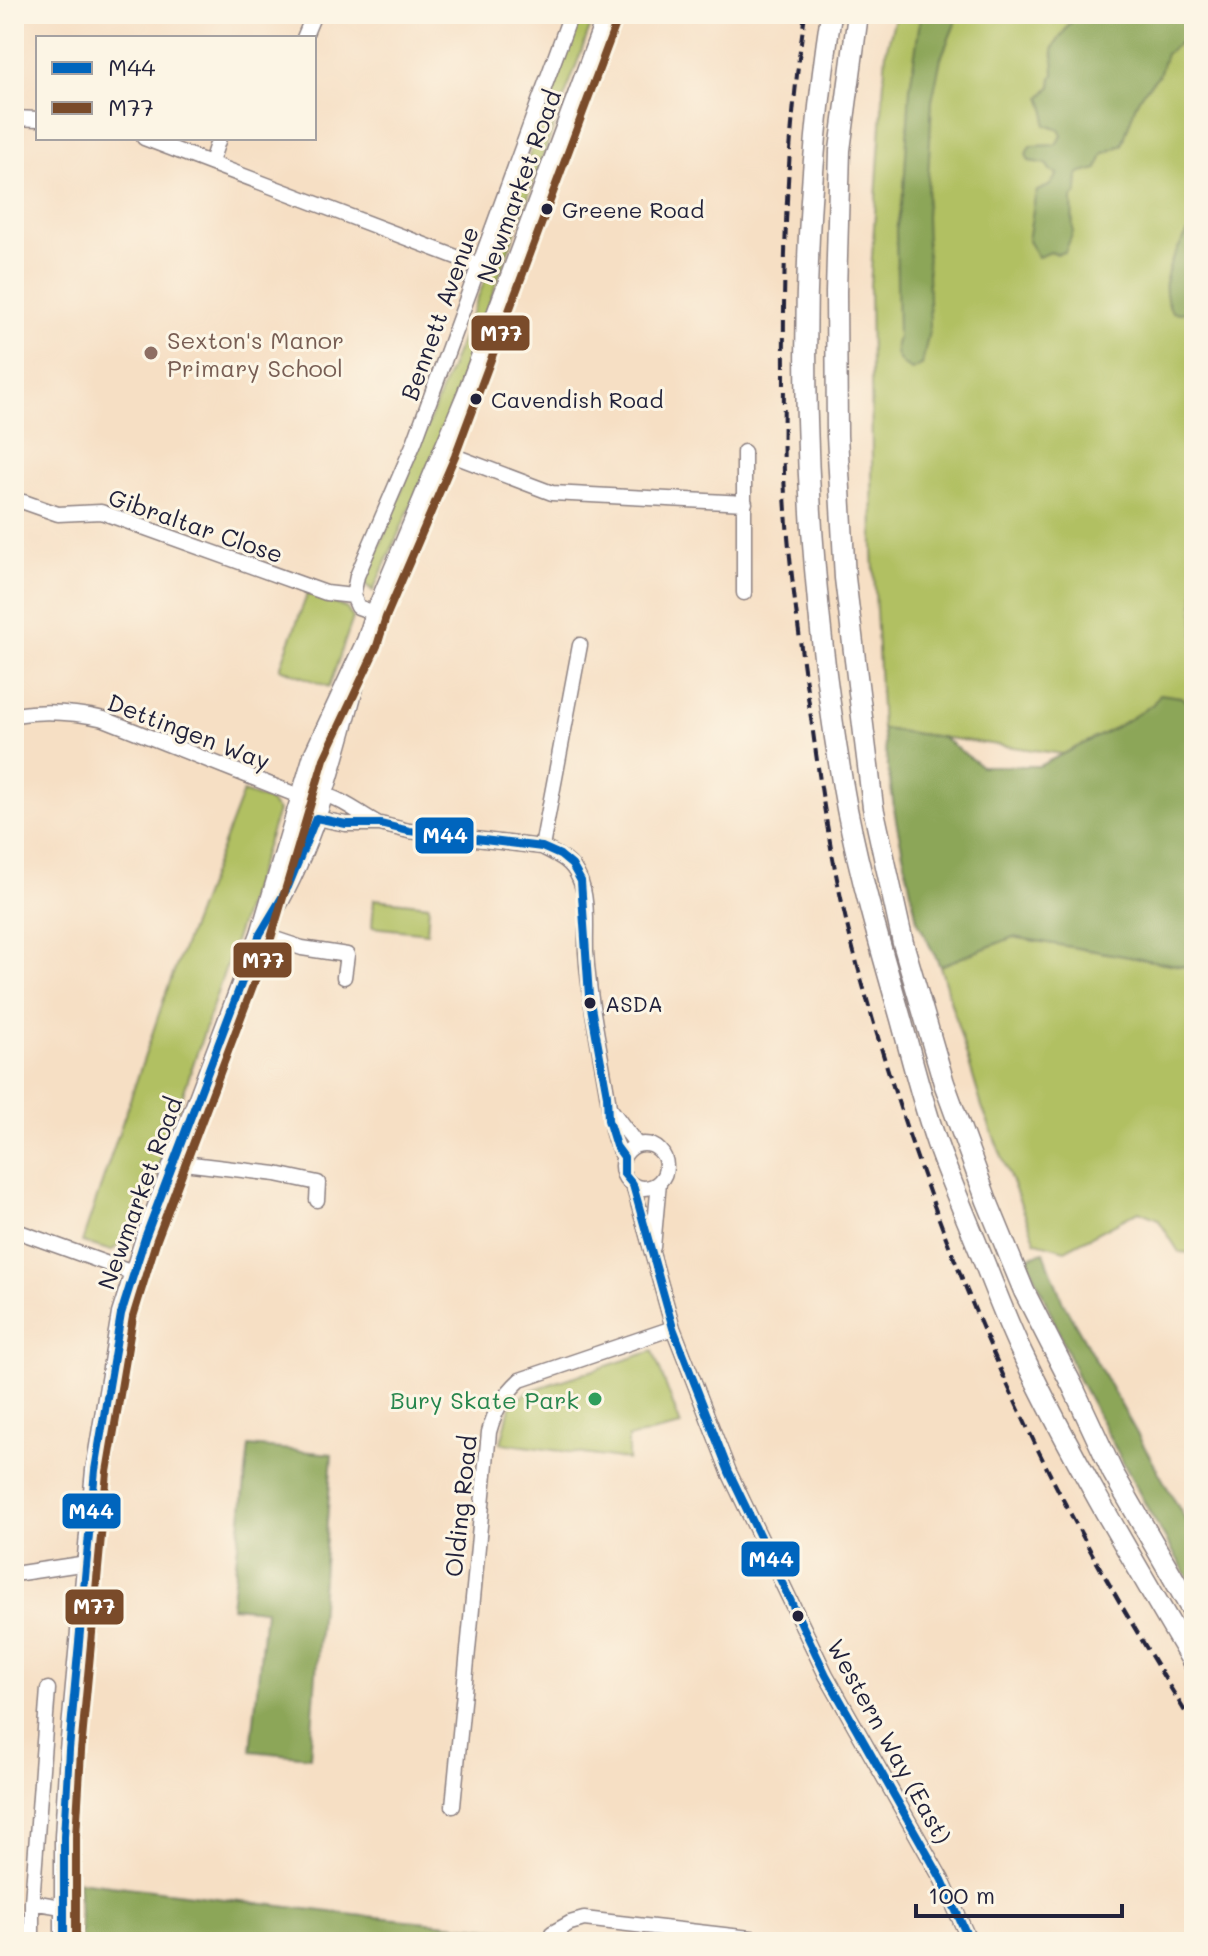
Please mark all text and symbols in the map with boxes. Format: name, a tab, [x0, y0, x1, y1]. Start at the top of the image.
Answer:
legend	[36, 36, 316, 140]
text: M44	[108, 51, 155, 82]
street label: Newmarket Road	[469, 85, 567, 287]
text: M77	[108, 91, 154, 122]
place label: Greene Road	[562, 195, 704, 224]
marker: Greene Road	[539, 201, 555, 217]
street label: Bennett Avenue	[393, 222, 485, 404]
line badge: M77	[470, 314, 531, 352]
text: M77	[480, 318, 522, 347]
place label: Sexton's Manor Primary School	[167, 324, 344, 383]
marker: Sexton's Manor Primary School	[142, 344, 160, 362]
place label: Cavendish Road	[491, 385, 664, 414]
marker: Cavendish Road	[468, 391, 484, 407]
street label: Gibraltar Close	[105, 481, 287, 569]
street label: Dettingen Way	[103, 686, 275, 776]
line badge: M44	[414, 816, 475, 855]
text: M44	[422, 820, 468, 849]
line badge: M77	[232, 941, 293, 979]
text: M77	[242, 945, 284, 974]
place label: ASDA	[605, 989, 663, 1018]
marker: ASDA	[582, 995, 598, 1011]
street label: Newmarket Road	[90, 1092, 188, 1294]
place label: Bury Skate Park	[390, 1384, 579, 1415]
marker: Bury Skate Park	[586, 1390, 604, 1408]
street label: Olding Road	[437, 1434, 483, 1578]
line badge: M44	[61, 1492, 122, 1530]
text: M44	[68, 1496, 114, 1525]
line badge: M44	[740, 1540, 801, 1578]
text: M44	[748, 1544, 794, 1573]
line badge: M77	[64, 1588, 125, 1626]
text: M77	[73, 1591, 115, 1620]
unlabelled marker	[790, 1608, 806, 1624]
street label: Western Way (East)	[821, 1633, 959, 1849]
scale bar	[916, 1868, 1122, 1918]
text: 100 m	[928, 1879, 995, 1910]

